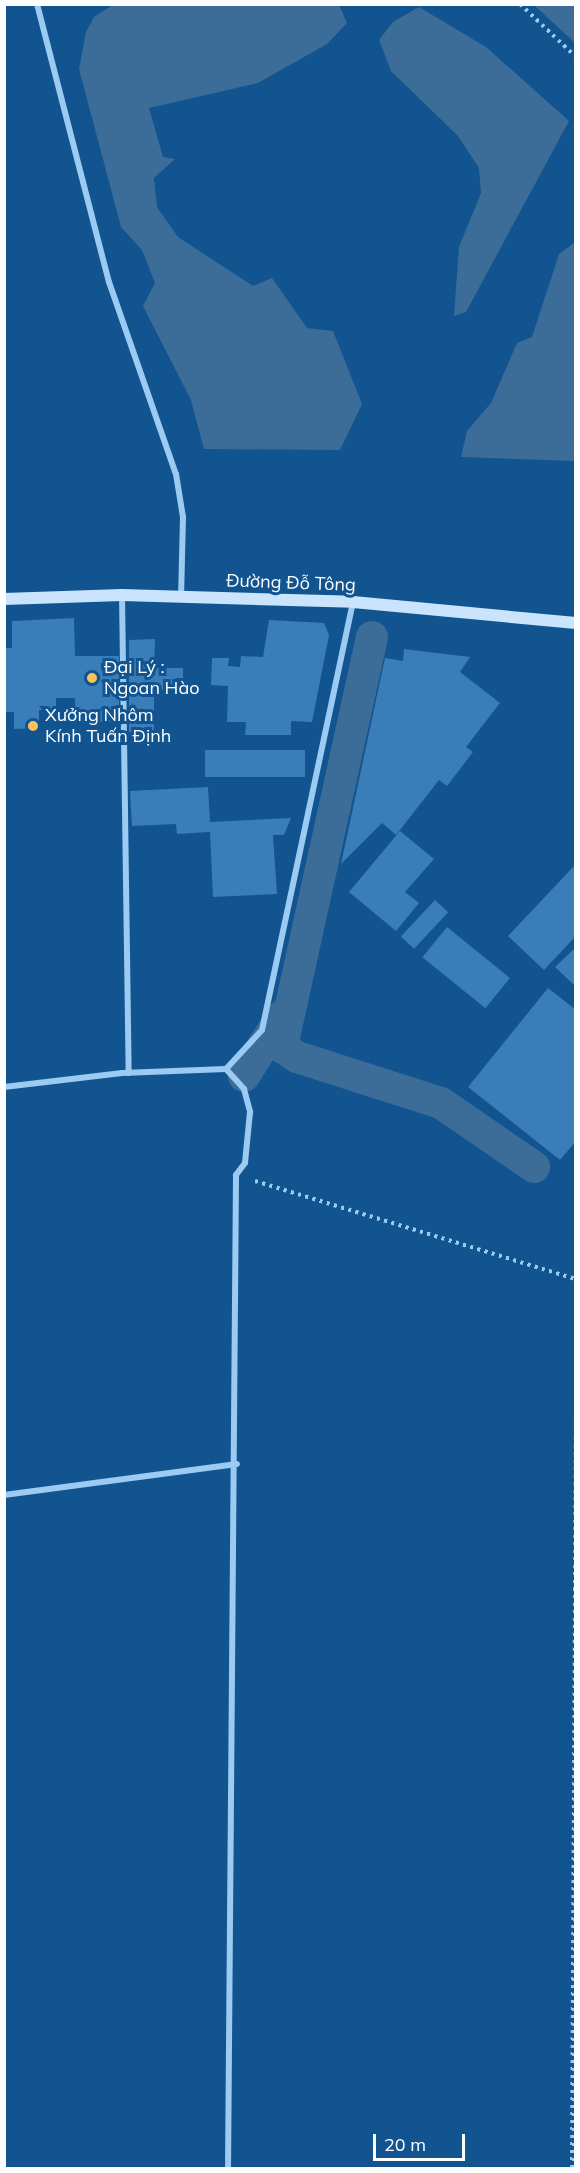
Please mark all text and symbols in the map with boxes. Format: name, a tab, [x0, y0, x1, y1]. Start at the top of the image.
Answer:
street label: Đường Đỗ Tông	[226, 570, 356, 596]
place label: Đại Lý : Ngoan Hào	[104, 657, 199, 700]
marker: Đại Lý : Ngoan Hào	[85, 671, 99, 685]
place label: Xưởng Nhôm Kính Tuấn Định	[45, 705, 171, 748]
marker: Xưởng Nhôm Kính Tuấn Định	[26, 719, 40, 733]
scale bar	[376, 2122, 468, 2160]
text: 20 m	[384, 2133, 426, 2156]

